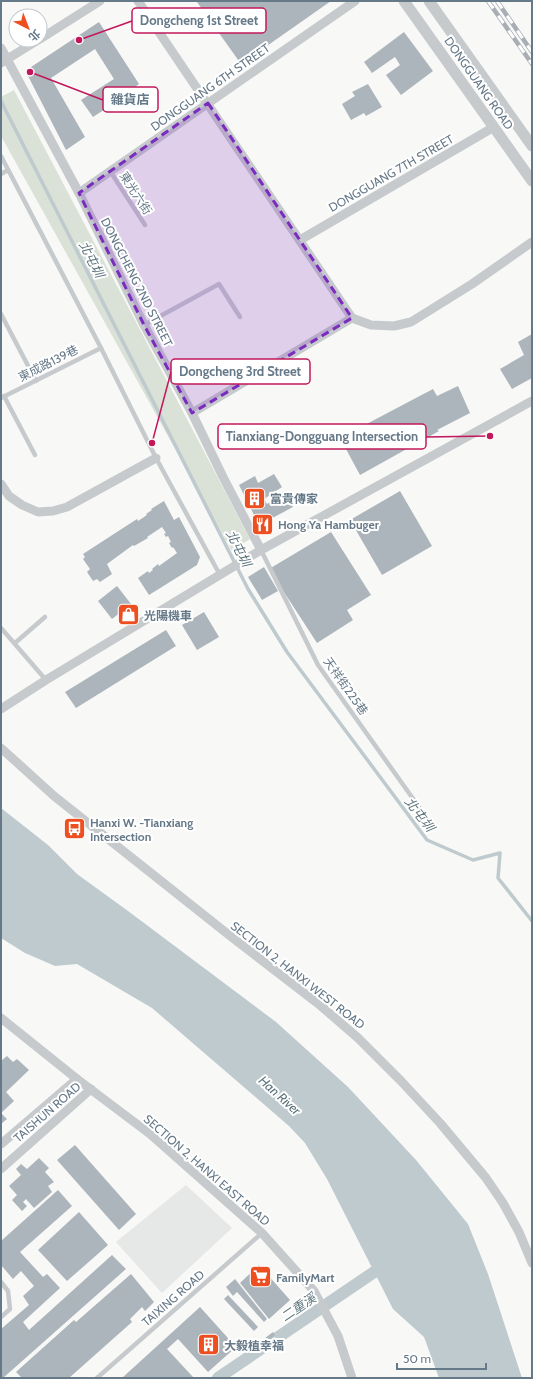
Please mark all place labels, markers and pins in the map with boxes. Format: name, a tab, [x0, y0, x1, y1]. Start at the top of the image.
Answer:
callout: Dongcheng 1st Street	[132, 8, 266, 33]
callout: 雜貨店	[103, 87, 158, 112]
callout: Dongcheng 3rd Street	[171, 359, 310, 384]
callout: Tianxiang-Dongguang Intersection	[218, 424, 426, 449]
building icon: 富貴傳家	[242, 485, 268, 511]
place label: 富貴傳家	[270, 491, 318, 506]
restaurant icon: Hong Ya Hambuger	[250, 511, 276, 537]
place label: Hong Ya Hambuger	[278, 517, 379, 532]
shop icon: 光陽機車	[116, 602, 142, 628]
place label: 光陽機車	[144, 608, 192, 623]
place label: Hanxi W. -Tianxiang Intersection	[90, 815, 193, 844]
bus stop icon: Hanxi W. -Tianxiang Intersection	[61, 816, 87, 842]
supermarket icon: FamilyMart	[248, 1264, 274, 1290]
place label: FamilyMart	[276, 1270, 334, 1285]
building icon: 大毅植幸福	[196, 1332, 222, 1358]
place label: 大毅植幸福	[224, 1338, 284, 1353]

